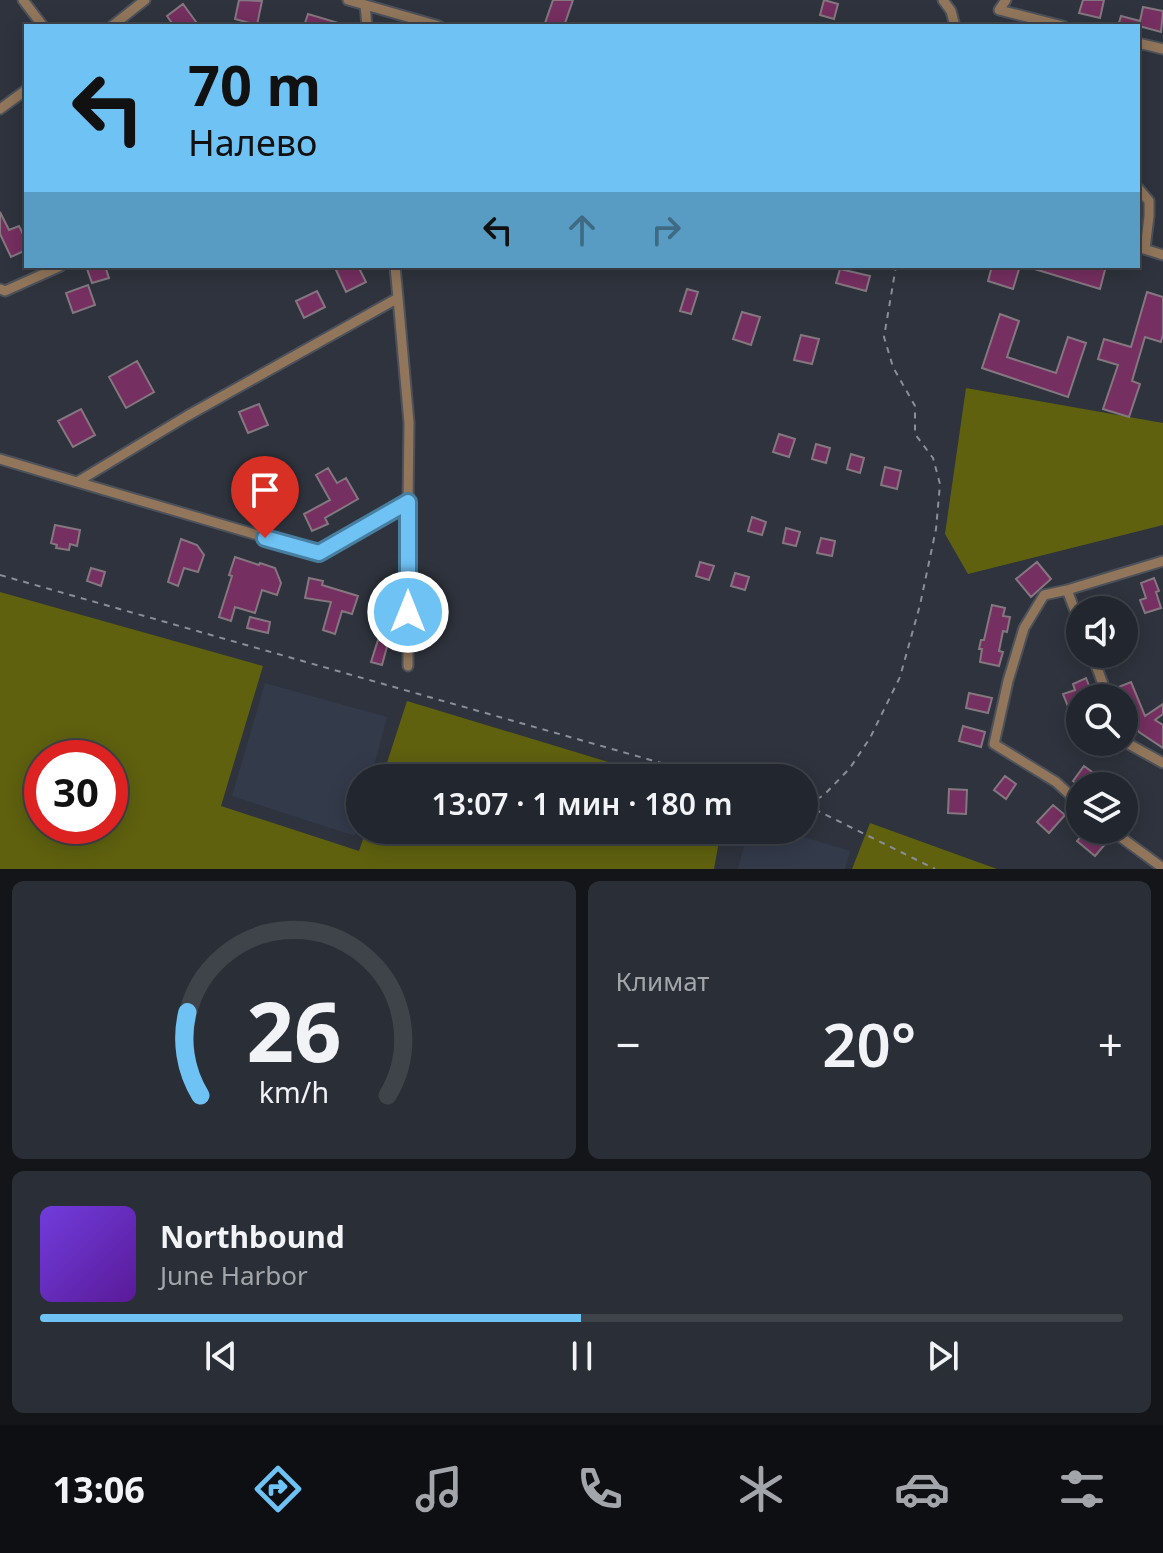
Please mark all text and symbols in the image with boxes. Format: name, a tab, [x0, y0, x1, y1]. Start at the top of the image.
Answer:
text: 70 m	[188, 46, 321, 122]
icon: left	[56, 56, 160, 160]
text: Налево	[188, 118, 317, 167]
icon: left	[476, 208, 520, 252]
icon: ahead	[560, 208, 604, 252]
icon: right	[644, 208, 688, 252]
pin	[231, 456, 299, 538]
icon: arrive	[243, 468, 287, 512]
position arrow	[366, 570, 450, 654]
map controls	[1066, 596, 1138, 844]
button: sound	[1066, 596, 1138, 668]
button: search	[1066, 684, 1138, 756]
speed limit sign: 30	[24, 740, 128, 844]
button: layers	[1066, 772, 1138, 844]
text: 13:07 · 1 мин · 180 m	[432, 783, 732, 824]
text: Климат	[616, 963, 709, 999]
text: 26	[246, 973, 341, 1086]
text: 20°	[822, 1003, 916, 1085]
text: −	[616, 1014, 641, 1074]
text: +	[1098, 1014, 1123, 1074]
text: km/h	[259, 1072, 329, 1111]
text: Northbound	[160, 1216, 345, 1257]
text: June Harbor	[160, 1257, 308, 1293]
icon: previous	[199, 1334, 243, 1378]
icon: pause	[560, 1334, 604, 1378]
icon: next	[921, 1334, 965, 1378]
icon: directions	[250, 1461, 306, 1517]
icon: music	[411, 1461, 467, 1517]
icon: phone	[572, 1461, 628, 1517]
icon: climate	[733, 1461, 789, 1517]
icon: car	[894, 1461, 950, 1517]
icon: filters	[1054, 1461, 1110, 1517]
text: 13:06	[52, 1465, 145, 1514]

